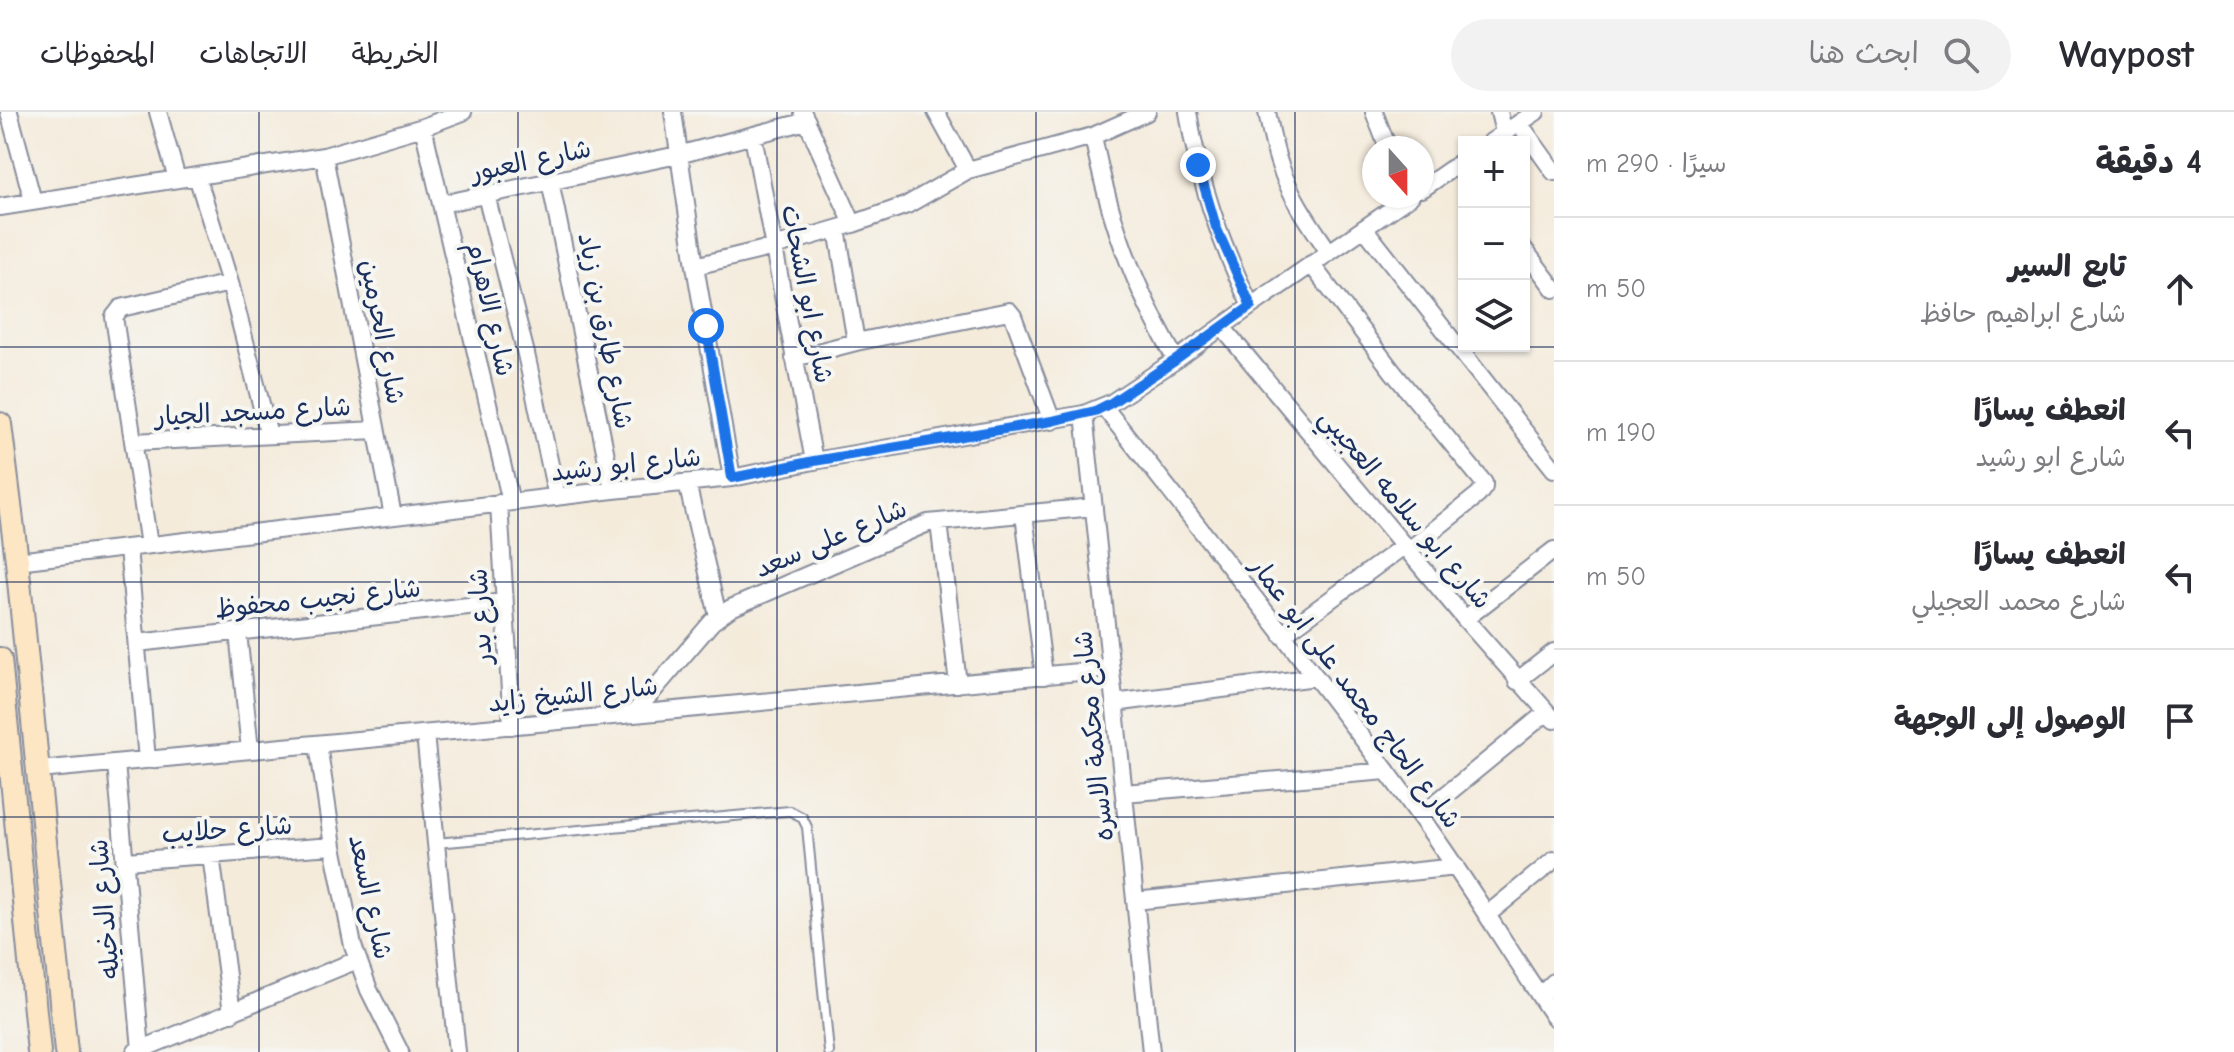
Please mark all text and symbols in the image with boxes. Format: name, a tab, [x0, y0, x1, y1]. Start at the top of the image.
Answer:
search box	[1451, 19, 2011, 91]
icon: search	[1939, 33, 1983, 77]
text: Waypost	[2059, 33, 2194, 77]
text: ابحث هنا	[1809, 36, 1919, 71]
text: المحفوظات	[40, 38, 155, 70]
text: الاتجاهات	[199, 38, 307, 70]
text: الخريطة	[351, 38, 439, 70]
street label: شارع العبور	[466, 134, 594, 191]
north arrow	[1362, 136, 1434, 208]
map controls	[1458, 136, 1530, 352]
button: +	[1458, 136, 1530, 208]
text: 4 دقيقة	[2096, 142, 2202, 182]
route end	[1180, 147, 1216, 183]
text: سيرًا · 290 m	[1586, 149, 1727, 179]
street label: شارع ابو الشحات	[773, 202, 839, 386]
button: −	[1458, 208, 1530, 280]
street label: شارع طارق بن زياد	[569, 230, 639, 432]
street label: شارع الاهرام	[456, 239, 520, 380]
text: تابع السير	[2008, 249, 2126, 284]
street label: شارع الحرمين	[351, 257, 411, 407]
icon: ahead	[2158, 267, 2202, 311]
text: 50 m	[1586, 274, 1646, 304]
button: layers	[1458, 280, 1530, 352]
text: شارع ابراهيم حافظ	[1920, 299, 2126, 329]
route start	[688, 308, 724, 344]
street label: شارع مسجد الجيار	[152, 392, 352, 434]
text: انعطف يسارًا	[1974, 393, 2126, 428]
street label: شارع ابو سلامه العجيبي	[1307, 403, 1497, 620]
icon: left	[2158, 411, 2202, 455]
text: 190 m	[1586, 418, 1656, 448]
street label: شارع ابو رشيد	[550, 442, 703, 490]
text: شارع ابو رشيد	[1976, 443, 2126, 473]
street label: شارع على سعد	[751, 494, 912, 586]
text: انعطف يسارًا	[1974, 537, 2126, 572]
street label: شارع الحاج محمد على ابو عمار	[1241, 551, 1467, 836]
icon: left	[2158, 555, 2202, 599]
text: 50 m	[1586, 562, 1646, 592]
street label: شارع بدر	[464, 567, 501, 667]
street label: شارع نجيب محفوظ	[214, 573, 423, 627]
text: شارع محمد العجيلي	[1911, 587, 2126, 617]
street label: شارع محكمة الاسره	[1068, 629, 1122, 843]
street label: شارع الشيخ زايد	[487, 671, 660, 721]
icon: arrive	[2158, 699, 2202, 743]
text: الوصول إلى الوجهة	[1894, 702, 2126, 737]
street label: شارع حلايب	[161, 810, 294, 852]
street label: شارع السعد	[340, 832, 398, 963]
street label: شارع الدخيله	[84, 838, 128, 980]

